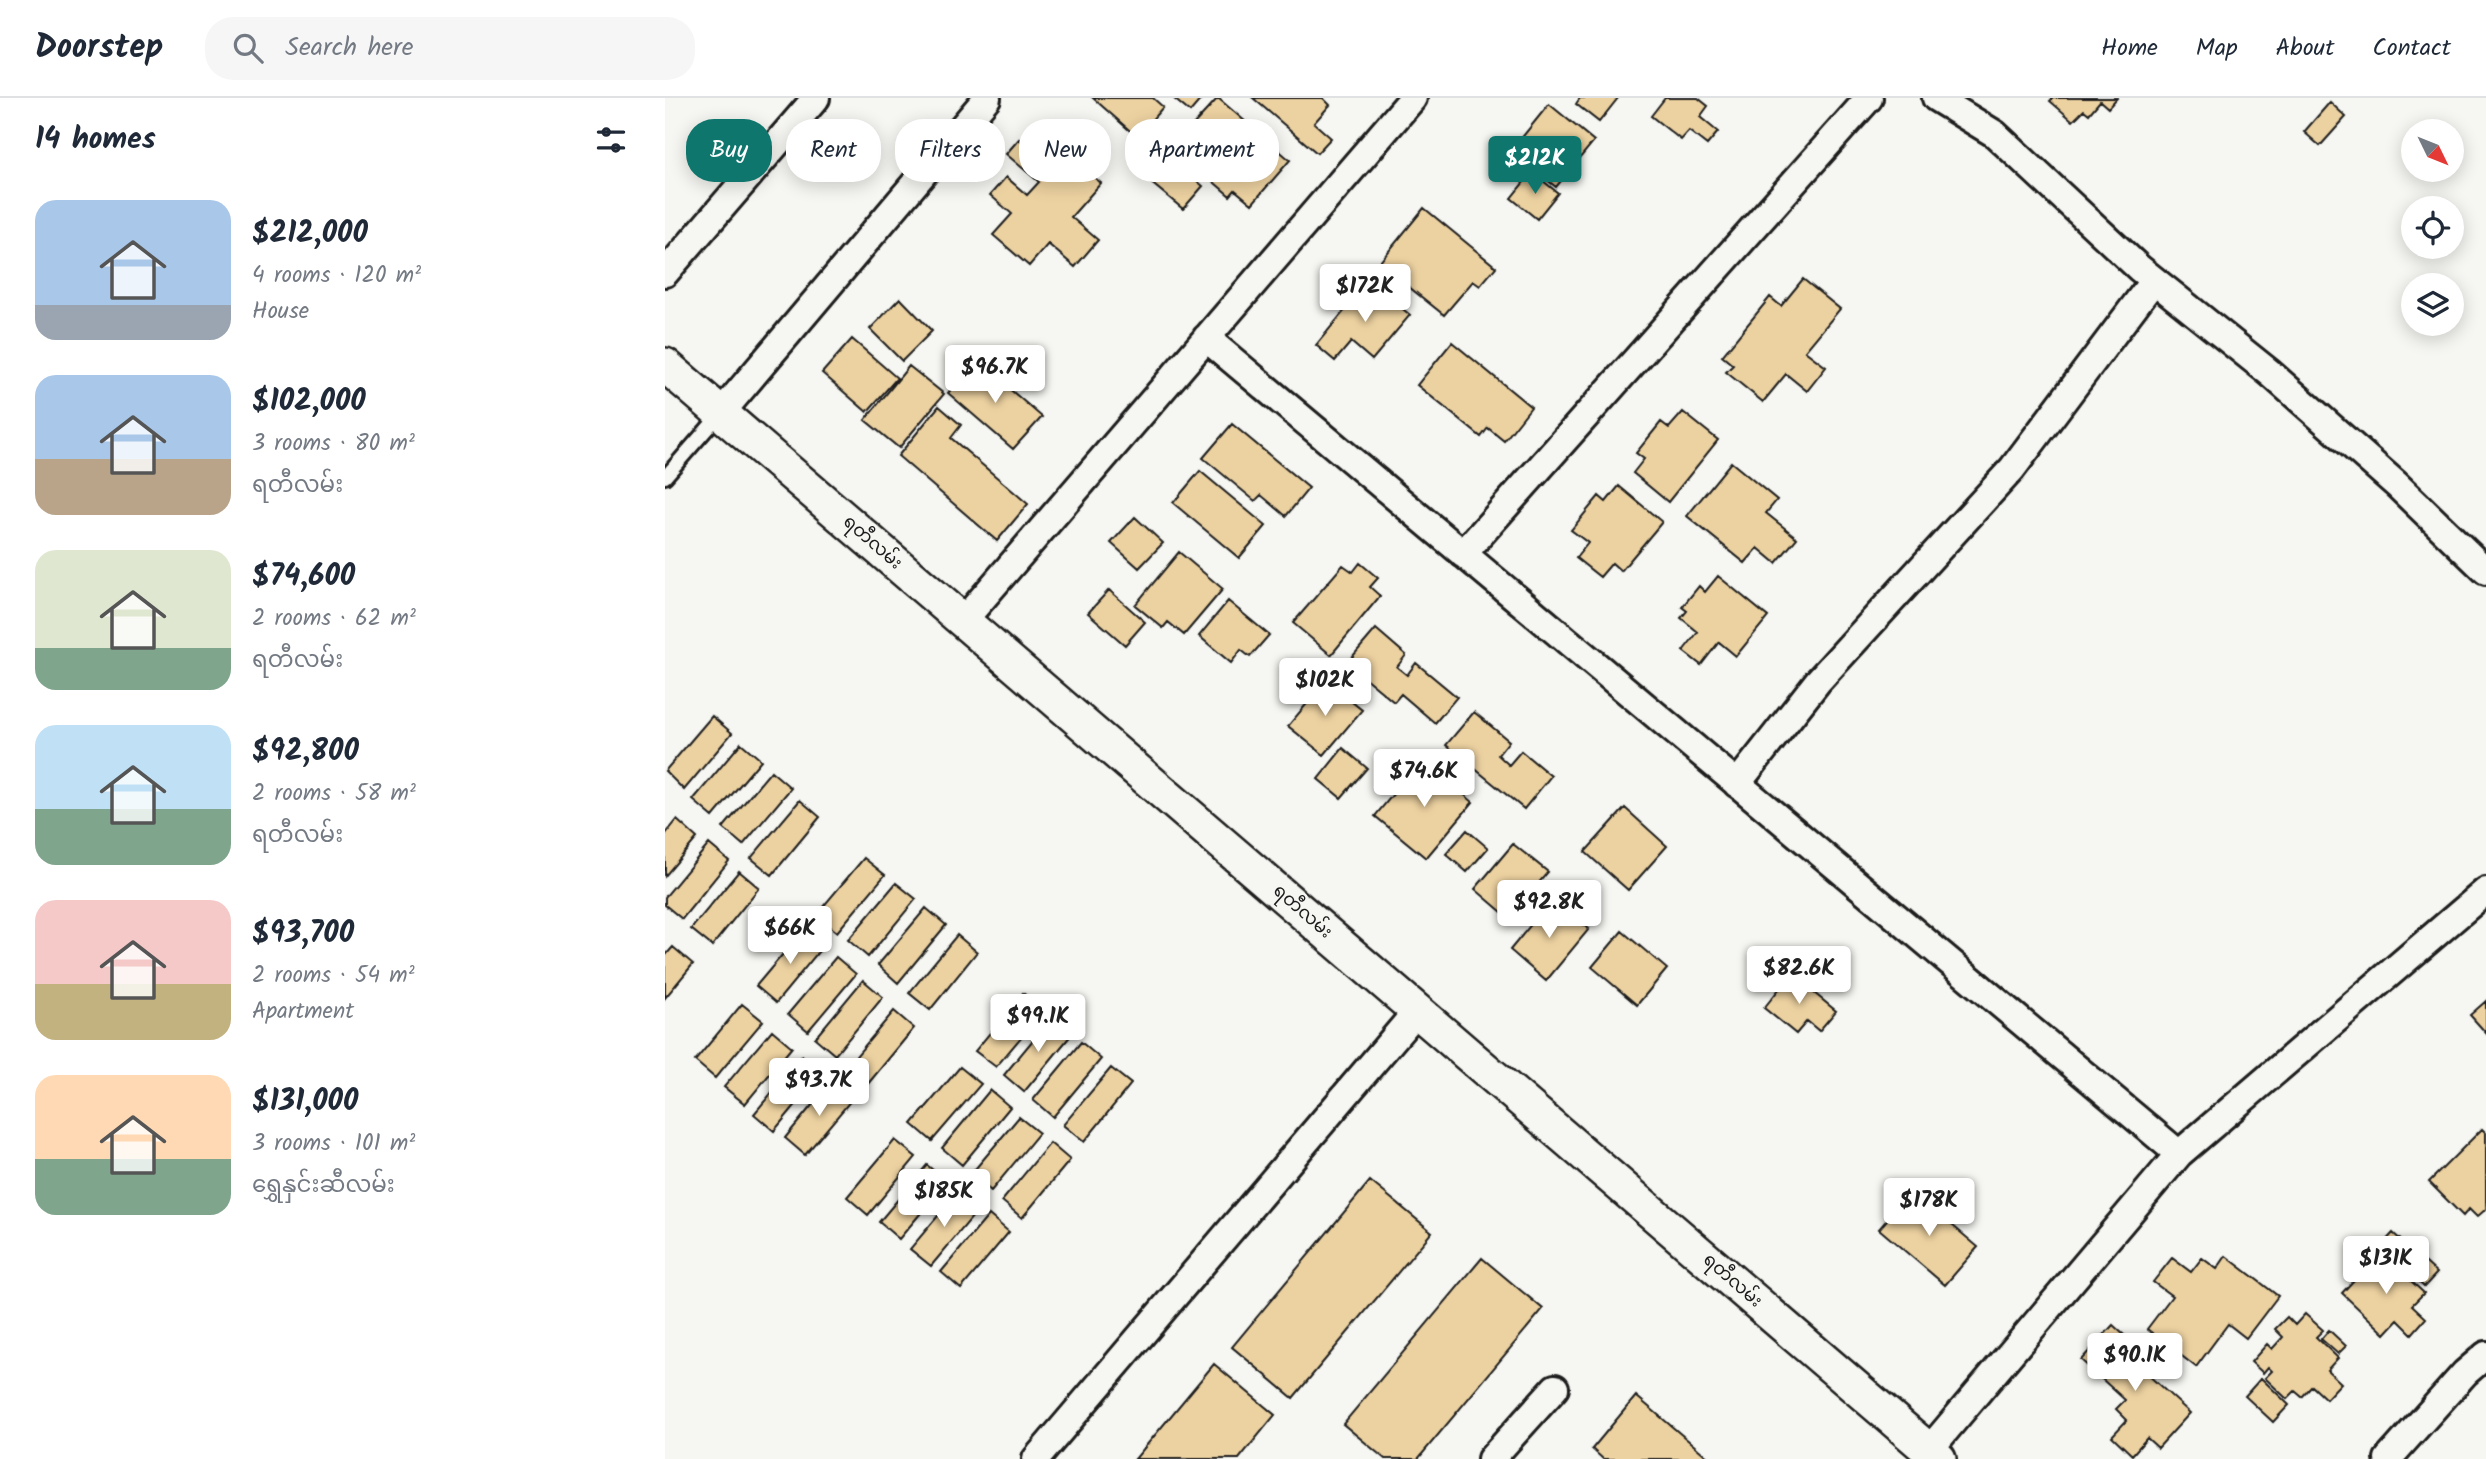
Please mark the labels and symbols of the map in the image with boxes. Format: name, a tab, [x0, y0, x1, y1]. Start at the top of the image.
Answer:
north arrow	[2401, 119, 2464, 182]
pin: $212K	[1486, 136, 1584, 196]
pin: $172K	[1316, 264, 1414, 324]
pin: $96.7K	[938, 345, 1052, 405]
street label: ရတီလမ်း	[836, 508, 909, 577]
pin: $102K	[1276, 658, 1374, 718]
pin: $74.6K	[1367, 750, 1481, 809]
street label: ရတီလမ်း	[1266, 877, 1339, 946]
pin: $92.8K	[1492, 880, 1606, 940]
pin: $66K	[749, 906, 831, 966]
pin: $82.6K	[1742, 946, 1856, 1006]
pin: $99.1K	[981, 995, 1095, 1054]
pin: $93.7K	[762, 1058, 876, 1118]
pin: $185K	[895, 1170, 993, 1229]
pin: $178K	[1880, 1178, 1978, 1238]
pin: $131K	[2337, 1236, 2435, 1296]
street label: ရတီလမ်း	[1696, 1246, 1769, 1315]
pin: $90.1K	[2078, 1334, 2192, 1393]

